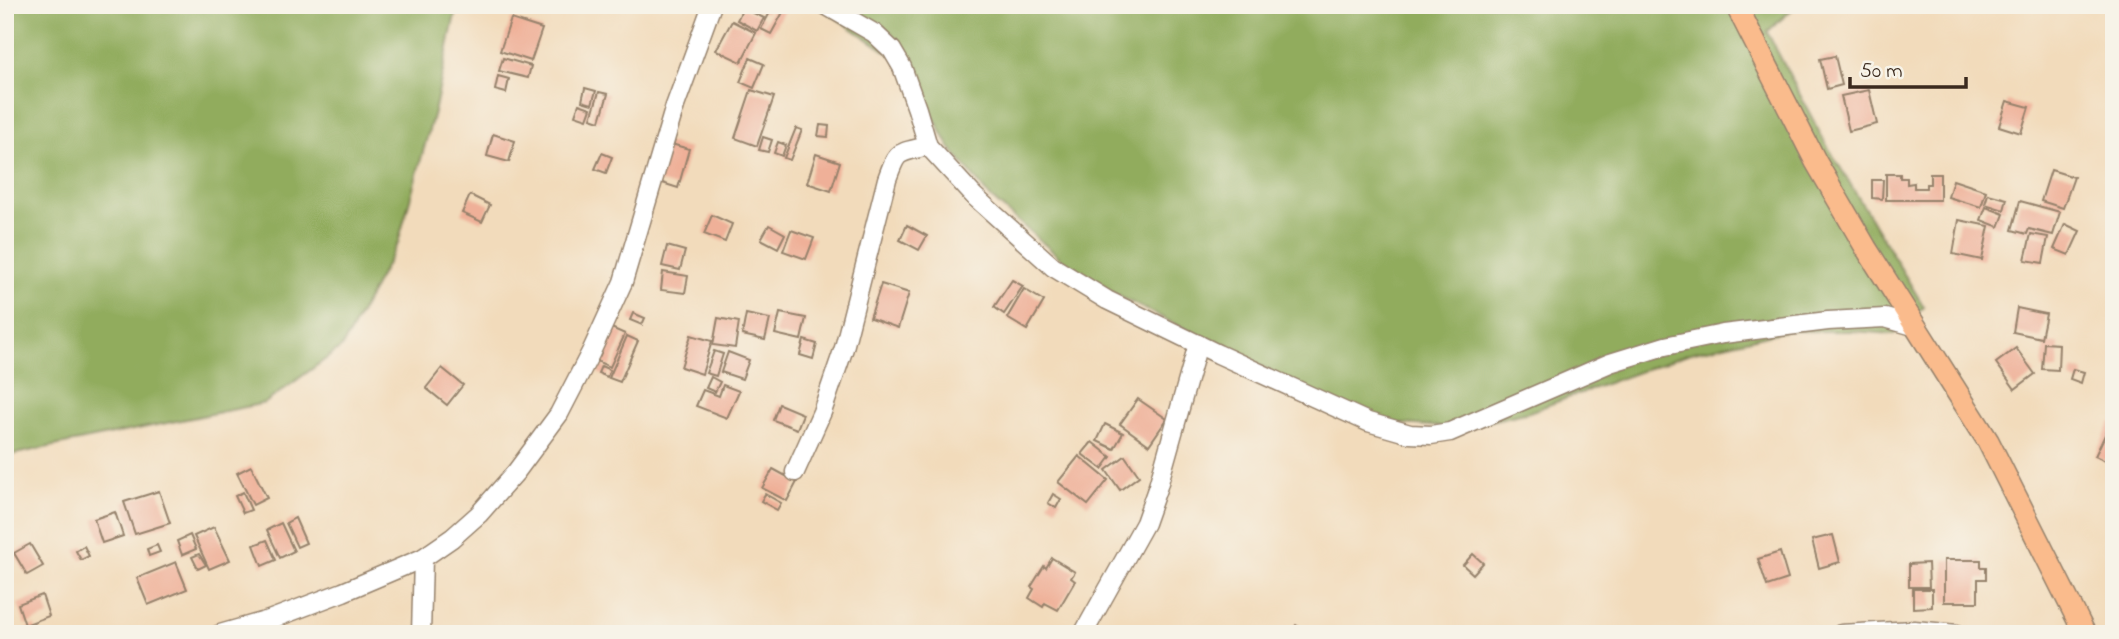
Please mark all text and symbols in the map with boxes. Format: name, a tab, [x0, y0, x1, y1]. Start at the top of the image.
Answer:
scale bar	[1850, 46, 1965, 90]
text: 50 m	[1860, 57, 1903, 87]

